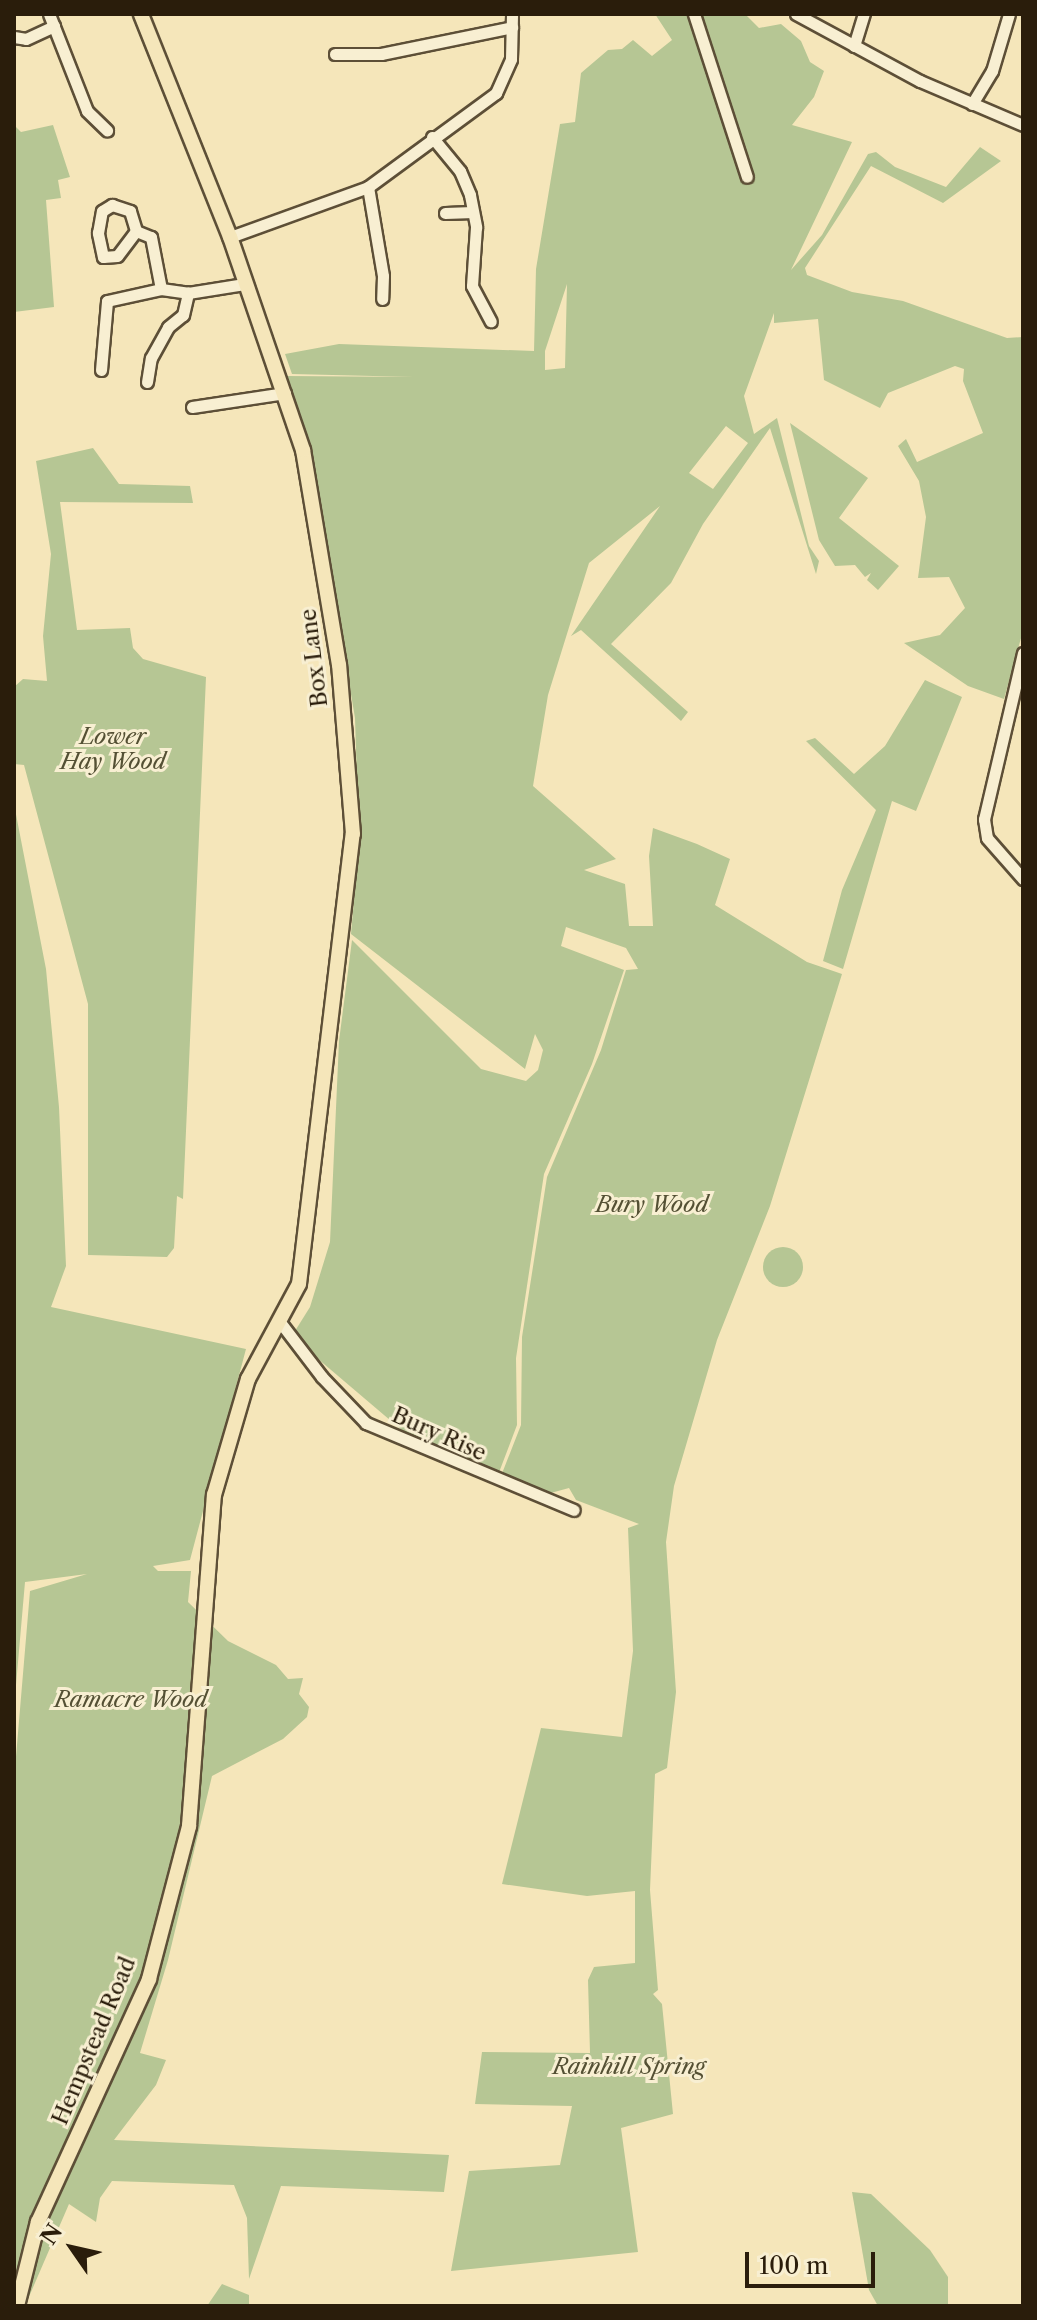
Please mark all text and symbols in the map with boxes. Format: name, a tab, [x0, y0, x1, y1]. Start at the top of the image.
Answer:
street label: Box Lane	[295, 607, 333, 709]
park label: Lower Hay Wood	[60, 723, 166, 774]
park label: Bury Wood	[596, 1192, 708, 1218]
street label: Bury Rise	[388, 1401, 490, 1467]
park label: Ramacre Wood	[55, 1687, 207, 1713]
street label: Hempstead Road	[47, 1953, 141, 2129]
park label: Rainhill Spring	[553, 2054, 705, 2080]
north arrow	[32, 2208, 112, 2288]
text: N	[35, 2219, 68, 2250]
scale bar	[749, 2236, 879, 2286]
text: 100 m	[759, 2251, 828, 2280]

